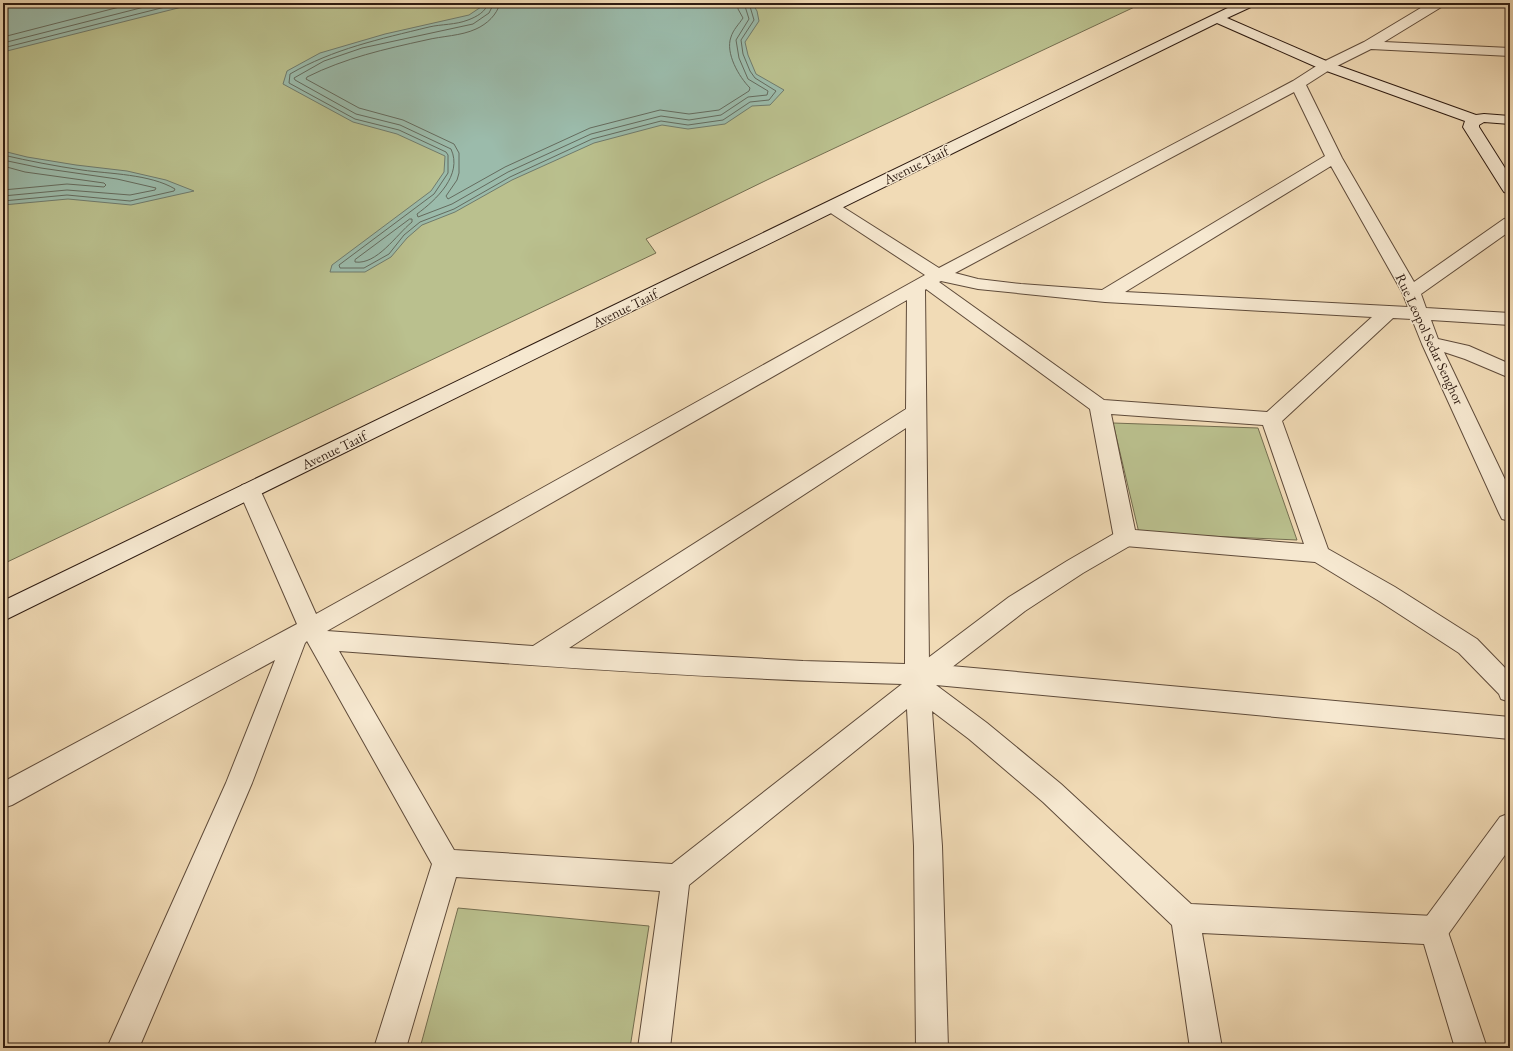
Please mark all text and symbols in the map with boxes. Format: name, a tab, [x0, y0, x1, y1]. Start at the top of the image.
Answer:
street label: Avenue Taaif	[880, 141, 953, 189]
street label: Rue Leopol Sedar Senghor	[1392, 271, 1468, 408]
street label: Avenue Taaif	[589, 284, 662, 332]
street label: Avenue Taaif	[298, 426, 371, 474]

